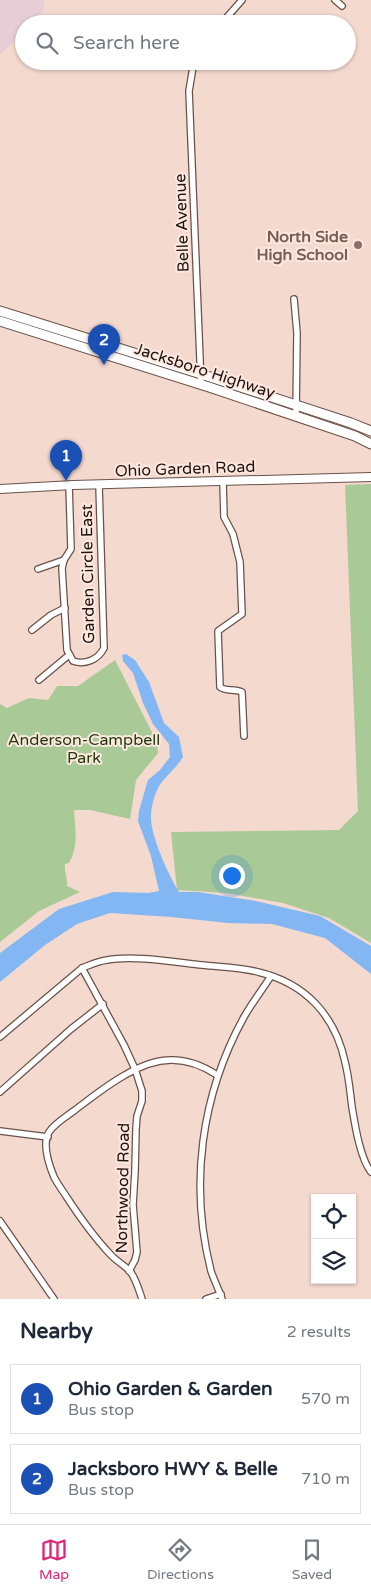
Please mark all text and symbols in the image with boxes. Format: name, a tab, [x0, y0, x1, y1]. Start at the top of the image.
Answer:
search box	[15, 15, 356, 70]
icon: search	[33, 29, 61, 57]
text: Search here	[73, 32, 180, 54]
street label: Belle Avenue	[170, 173, 194, 273]
place label: North Side High School	[257, 227, 348, 265]
marker: North Side High School	[352, 239, 364, 251]
pin: 2	[88, 324, 120, 365]
street label: Jacksboro Highway	[132, 339, 278, 403]
pin: 1	[50, 440, 82, 481]
street label: Ohio Garden Road	[114, 457, 256, 481]
street label: Garden Circle East	[77, 504, 99, 644]
park label: Anderson-Campbell Park	[8, 730, 160, 768]
your location	[219, 863, 245, 889]
street label: Northwood Road	[112, 1123, 134, 1254]
map controls	[311, 1194, 356, 1284]
button: locate	[311, 1194, 356, 1239]
button: layers	[311, 1239, 356, 1284]
text: Nearby	[20, 1319, 93, 1344]
text: 2 results	[287, 1322, 351, 1342]
text: Ohio Garden & Garden	[68, 1378, 273, 1400]
text: 1	[32, 1389, 42, 1409]
text: 570 m	[301, 1389, 350, 1409]
text: Bus stop	[68, 1400, 134, 1420]
text: Jacksboro HWY & Belle	[68, 1458, 278, 1480]
text: 2	[32, 1469, 42, 1489]
text: 710 m	[301, 1469, 350, 1489]
text: Bus stop	[68, 1480, 134, 1500]
tab: Map	[39, 1536, 69, 1583]
tab: Directions	[147, 1536, 214, 1583]
tab: Saved	[292, 1536, 332, 1583]

